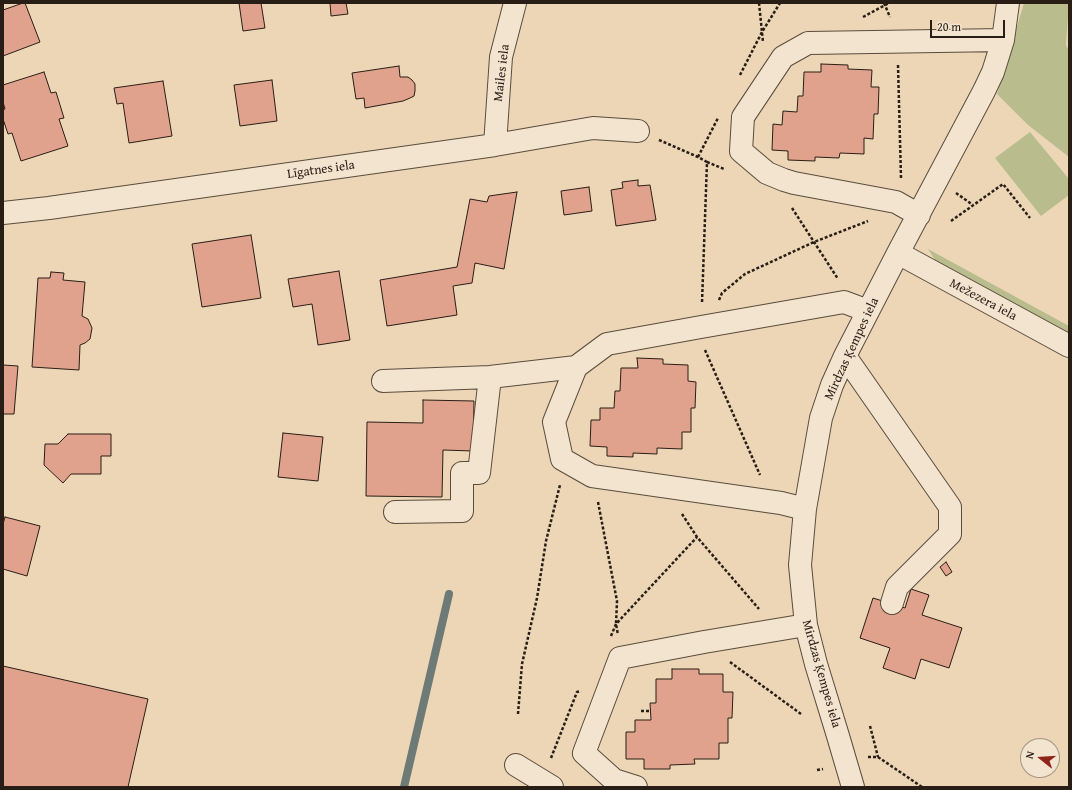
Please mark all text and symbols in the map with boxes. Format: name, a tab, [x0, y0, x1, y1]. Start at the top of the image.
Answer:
scale bar	[932, 12, 1007, 38]
text: 20 m	[937, 18, 961, 35]
street label: Mailes iela	[491, 43, 513, 103]
street label: Līgatnes iela	[286, 158, 356, 182]
street label: Mežezera iela	[947, 276, 1019, 324]
street label: Mirdzas Ķempes iela	[821, 295, 883, 403]
street label: Mirdzas Ķempes iela	[798, 618, 844, 730]
north arrow	[1020, 738, 1060, 778]
text: N	[1021, 749, 1038, 761]

